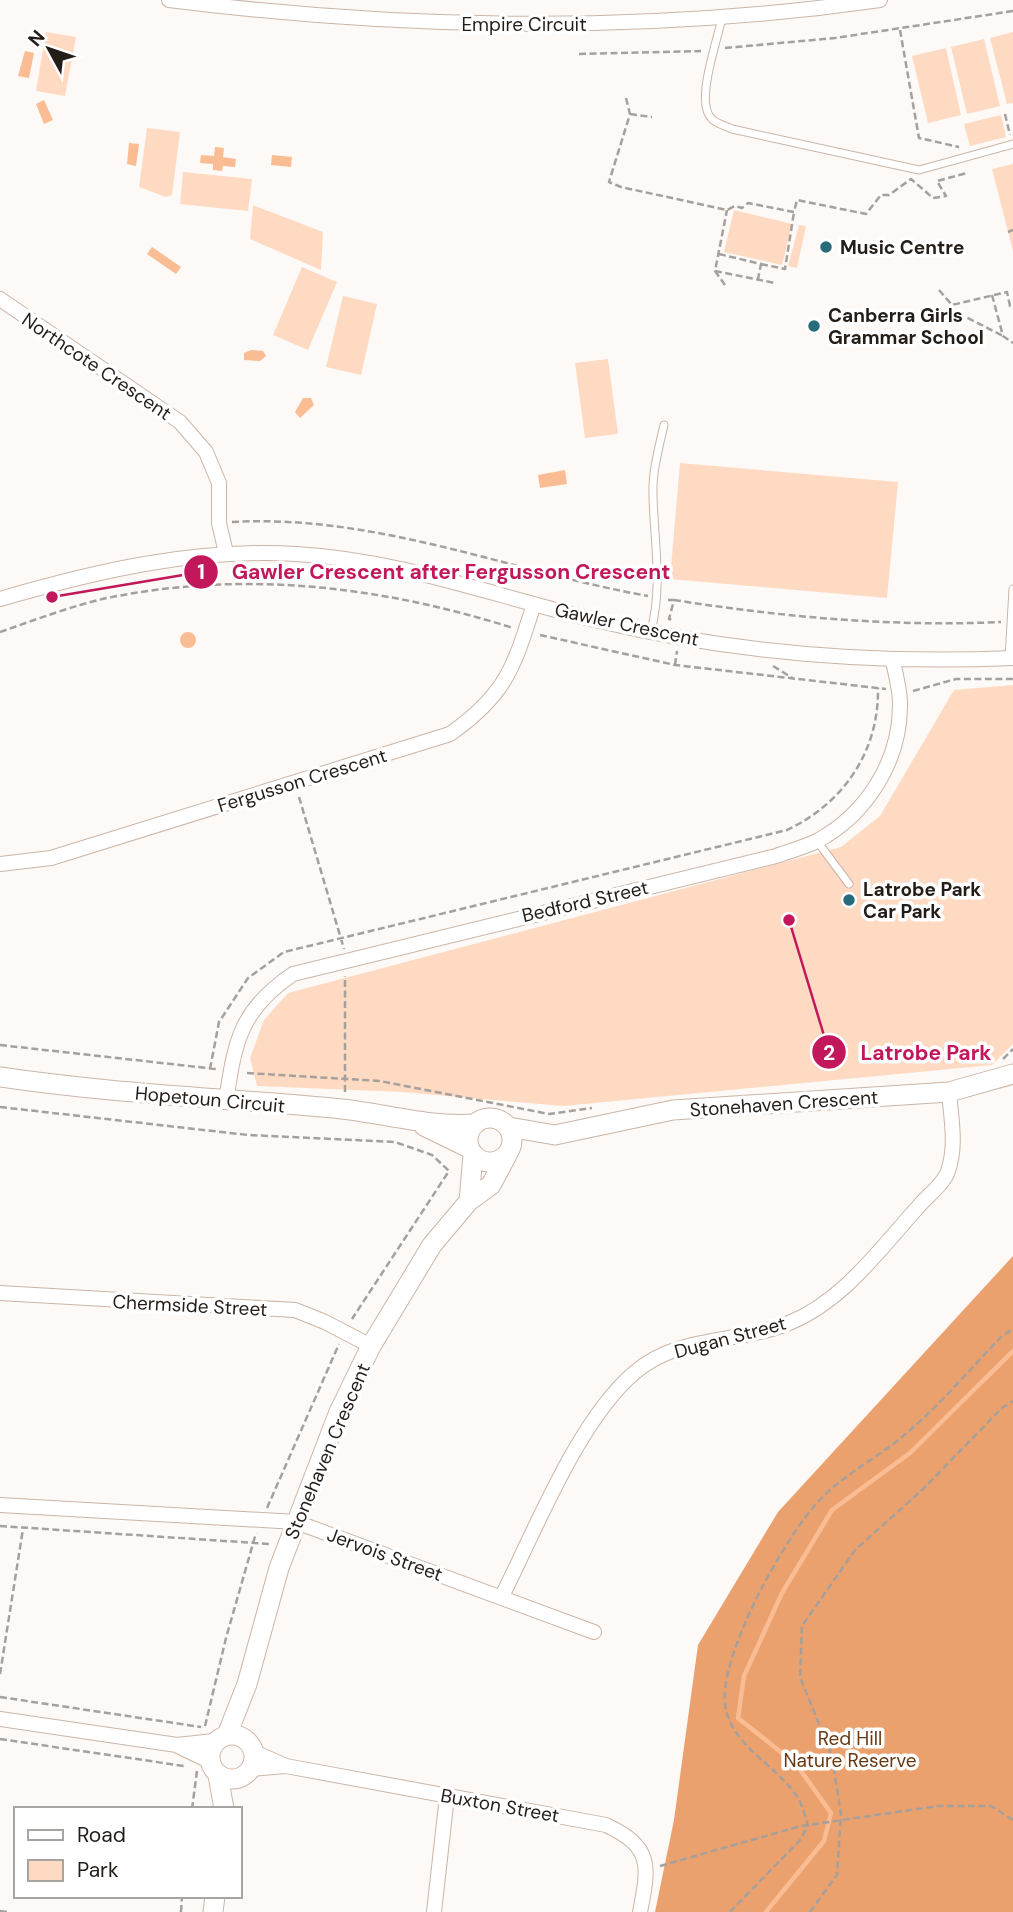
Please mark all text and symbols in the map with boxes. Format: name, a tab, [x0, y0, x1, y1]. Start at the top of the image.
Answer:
street label: Empire Circuit	[461, 12, 587, 37]
north arrow	[14, 14, 84, 84]
text: N	[22, 25, 50, 52]
place label: Music Centre	[840, 235, 964, 260]
marker: Music Centre	[818, 239, 834, 255]
place label: Canberra Girls Grammar School	[828, 303, 984, 350]
street label: Northcote Crescent	[17, 307, 176, 426]
marker: Canberra Girls Grammar School	[806, 318, 822, 334]
callout: Gawler Crescent after Fergusson Crescent	[183, 551, 685, 593]
text: 1	[197, 558, 205, 586]
text: Gawler Crescent after Fergusson Crescent	[232, 558, 670, 586]
street label: Gawler Crescent	[553, 597, 701, 652]
street label: Fergusson Crescent	[214, 743, 390, 818]
street label: Bedford Street	[519, 875, 651, 928]
place label: Latrobe Park Car Park	[863, 877, 981, 924]
marker: Latrobe Park Car Park	[841, 892, 857, 908]
callout: Latrobe Park	[811, 1031, 1005, 1073]
text: 2	[823, 1039, 835, 1067]
text: Latrobe Park	[861, 1039, 991, 1067]
street label: Hopetoun Circuit	[134, 1080, 286, 1119]
street label: Stonehaven Crescent	[689, 1084, 879, 1123]
street label: Chermside Street	[112, 1289, 268, 1322]
street label: Dugan Street	[671, 1311, 789, 1364]
street label: Stonehaven Crescent	[279, 1359, 376, 1543]
street label: Jervois Street	[324, 1522, 446, 1587]
park label: Red Hill Nature Reserve	[783, 1726, 917, 1773]
street label: Buxton Street	[439, 1783, 561, 1828]
legend	[14, 1807, 242, 1898]
text: Road	[77, 1821, 126, 1849]
text: Park	[77, 1856, 119, 1884]

